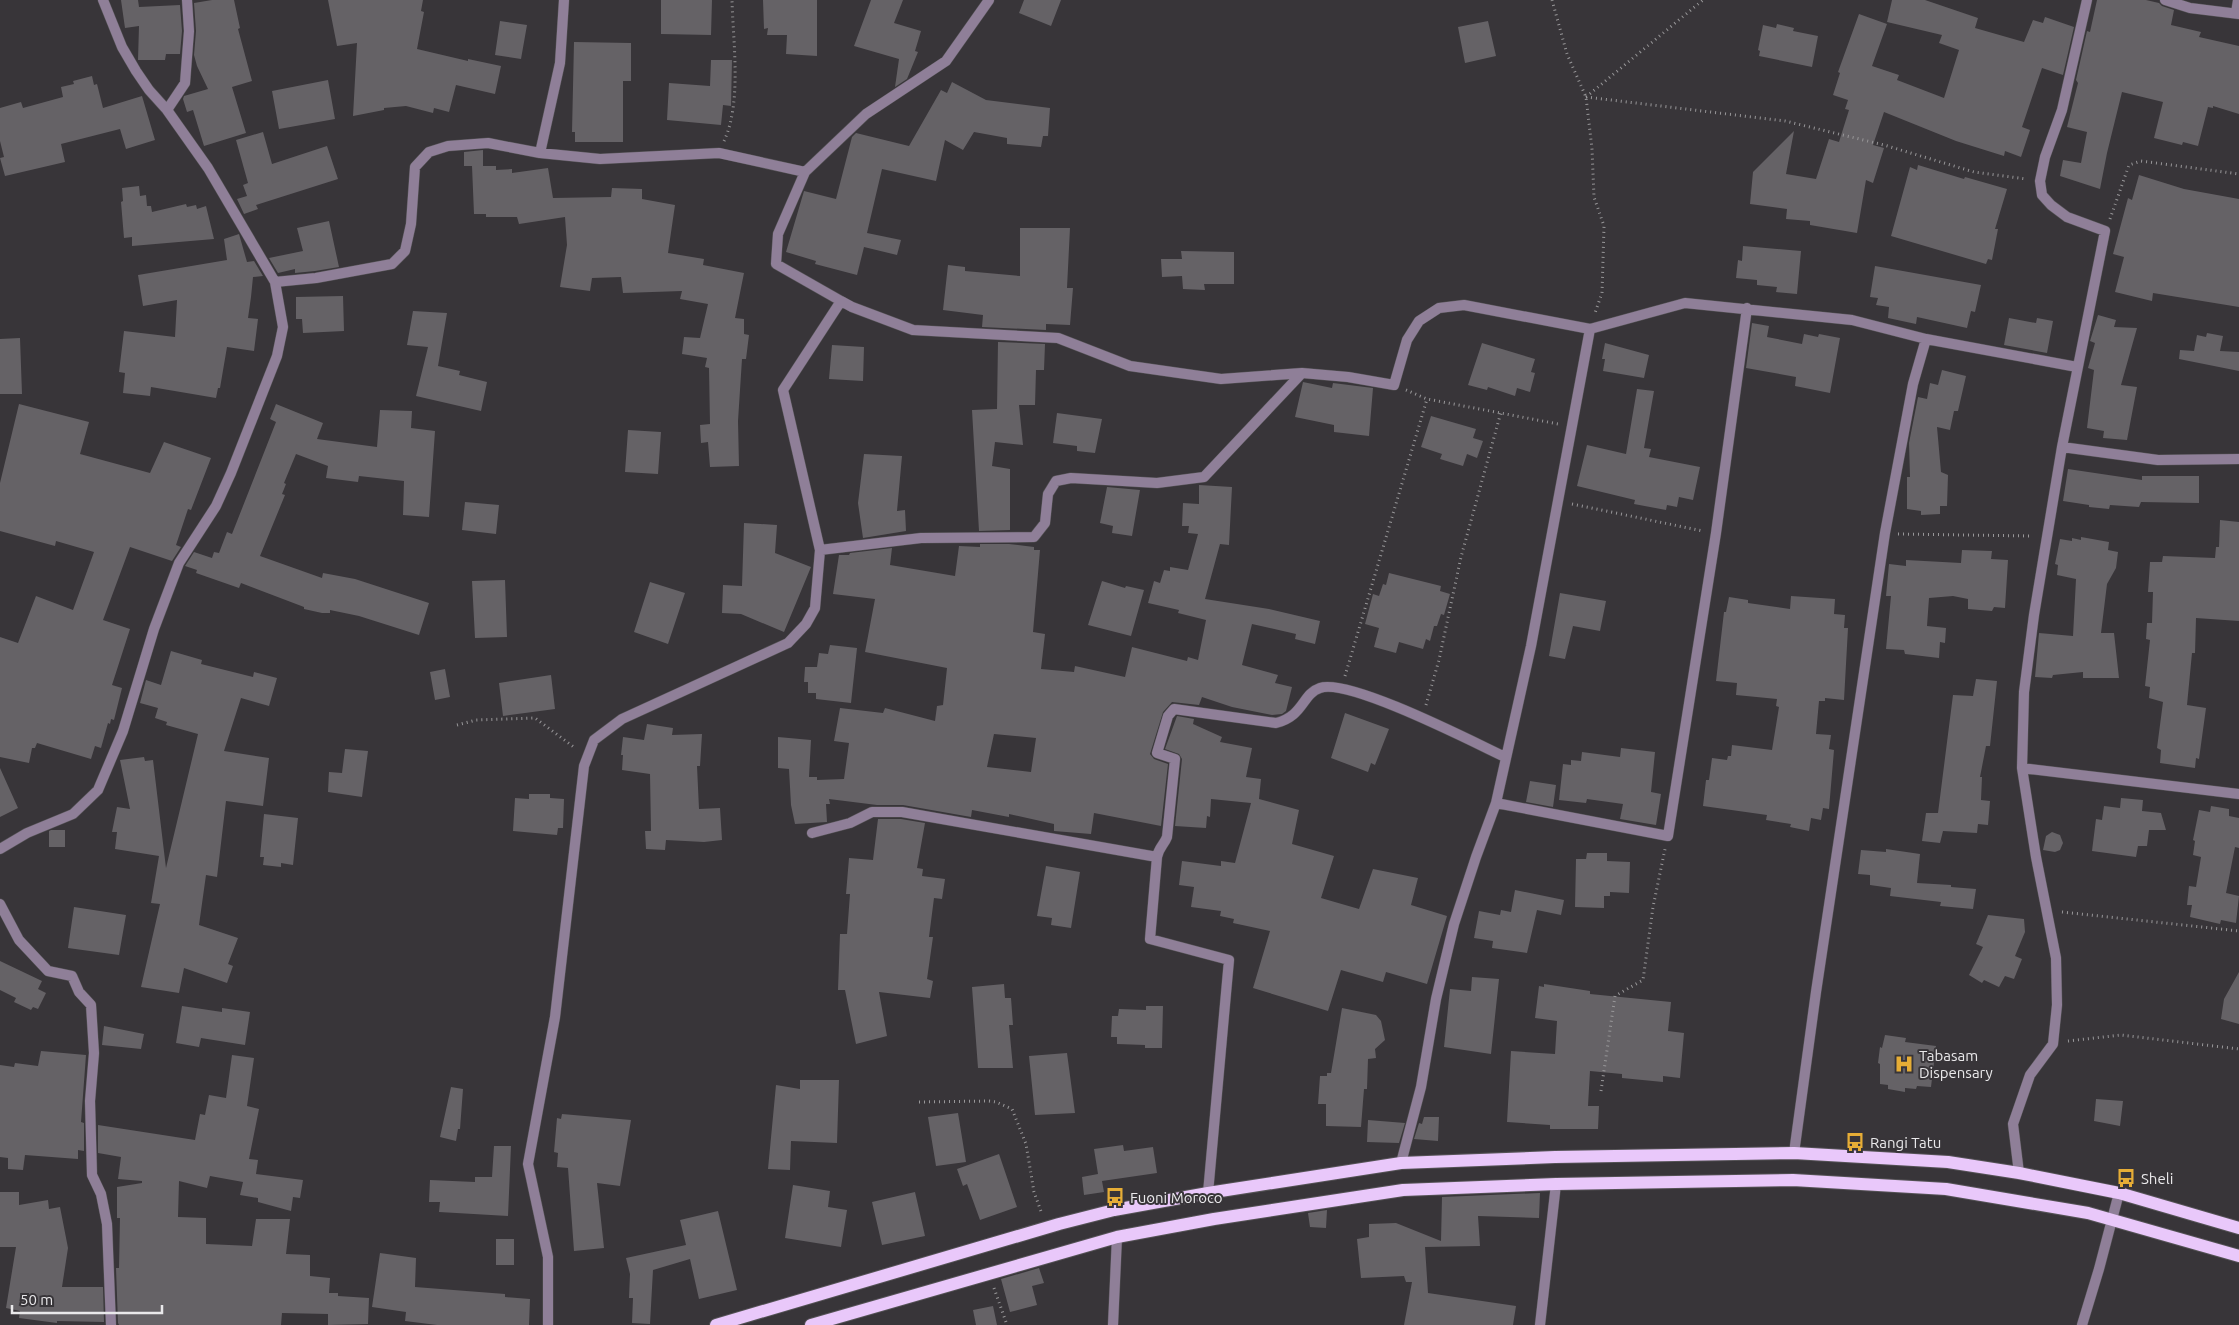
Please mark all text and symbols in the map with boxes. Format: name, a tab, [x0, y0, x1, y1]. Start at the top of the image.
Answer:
place label: Tabasam Dispensary	[1919, 1047, 1993, 1081]
hospital icon: Tabasam Dispensary	[1893, 1053, 1915, 1075]
bus stop icon: Rangi Tatu	[1844, 1131, 1866, 1153]
place label: Rangi Tatu	[1870, 1134, 1941, 1151]
bus stop icon: Sheli	[2115, 1167, 2137, 1189]
place label: Sheli	[2141, 1170, 2173, 1187]
bus stop icon: Fuoni Moroco	[1104, 1186, 1126, 1208]
place label: Fuoni Moroco	[1130, 1189, 1223, 1206]
scale bar	[12, 1282, 162, 1314]
text: 50 m	[20, 1291, 53, 1308]

